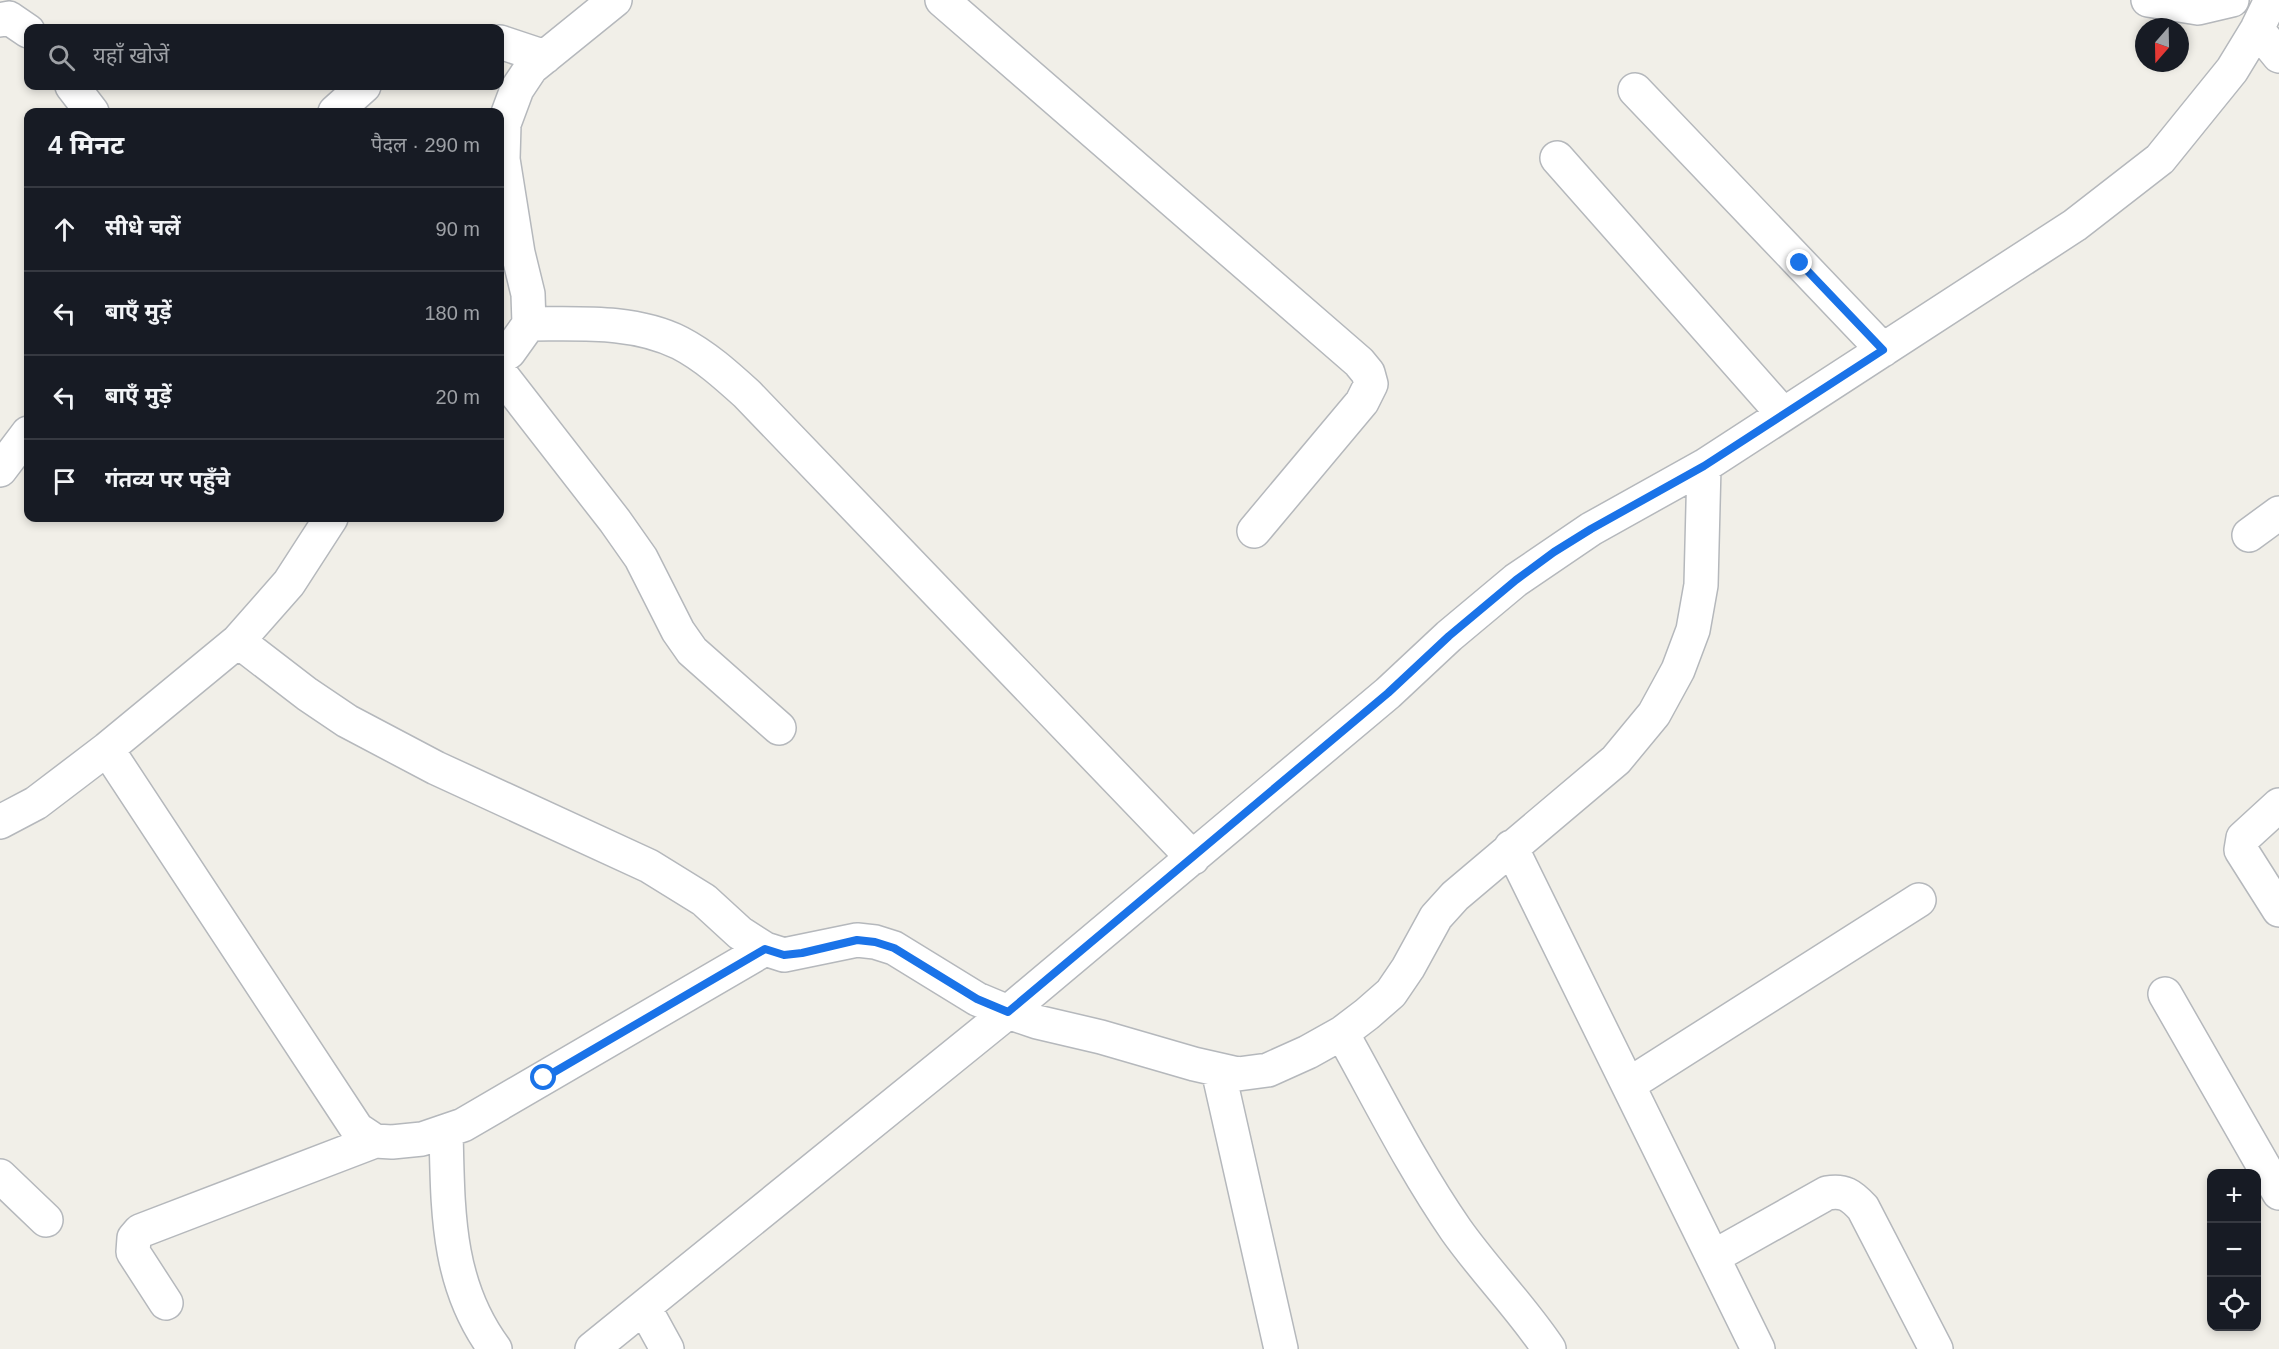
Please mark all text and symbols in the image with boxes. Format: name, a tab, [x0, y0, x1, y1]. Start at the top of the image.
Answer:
north arrow	[2135, 18, 2189, 72]
search box	[24, 24, 504, 90]
icon: search	[45, 41, 78, 74]
text: यहाँ खोजें	[93, 43, 169, 68]
text: 4 मिनट	[48, 130, 124, 160]
text: पैदल · 290 m	[371, 134, 480, 156]
icon: ahead	[48, 213, 81, 246]
text: सीधे चलें	[105, 215, 180, 240]
text: 90 m	[436, 218, 480, 240]
route end	[1786, 249, 1812, 275]
icon: left	[48, 297, 81, 330]
text: बाएँ मुड़ें	[105, 299, 171, 324]
text: 180 m	[424, 302, 480, 324]
icon: left	[48, 381, 81, 414]
text: बाएँ मुड़ें	[105, 383, 171, 408]
text: 20 m	[436, 386, 480, 408]
icon: arrive	[48, 465, 81, 498]
text: गंतव्य पर पहुँचे	[105, 467, 230, 492]
route start	[530, 1064, 556, 1090]
map controls	[2207, 1169, 2261, 1331]
button: +	[2207, 1169, 2261, 1223]
button: −	[2207, 1223, 2261, 1277]
button: locate	[2207, 1277, 2261, 1331]

